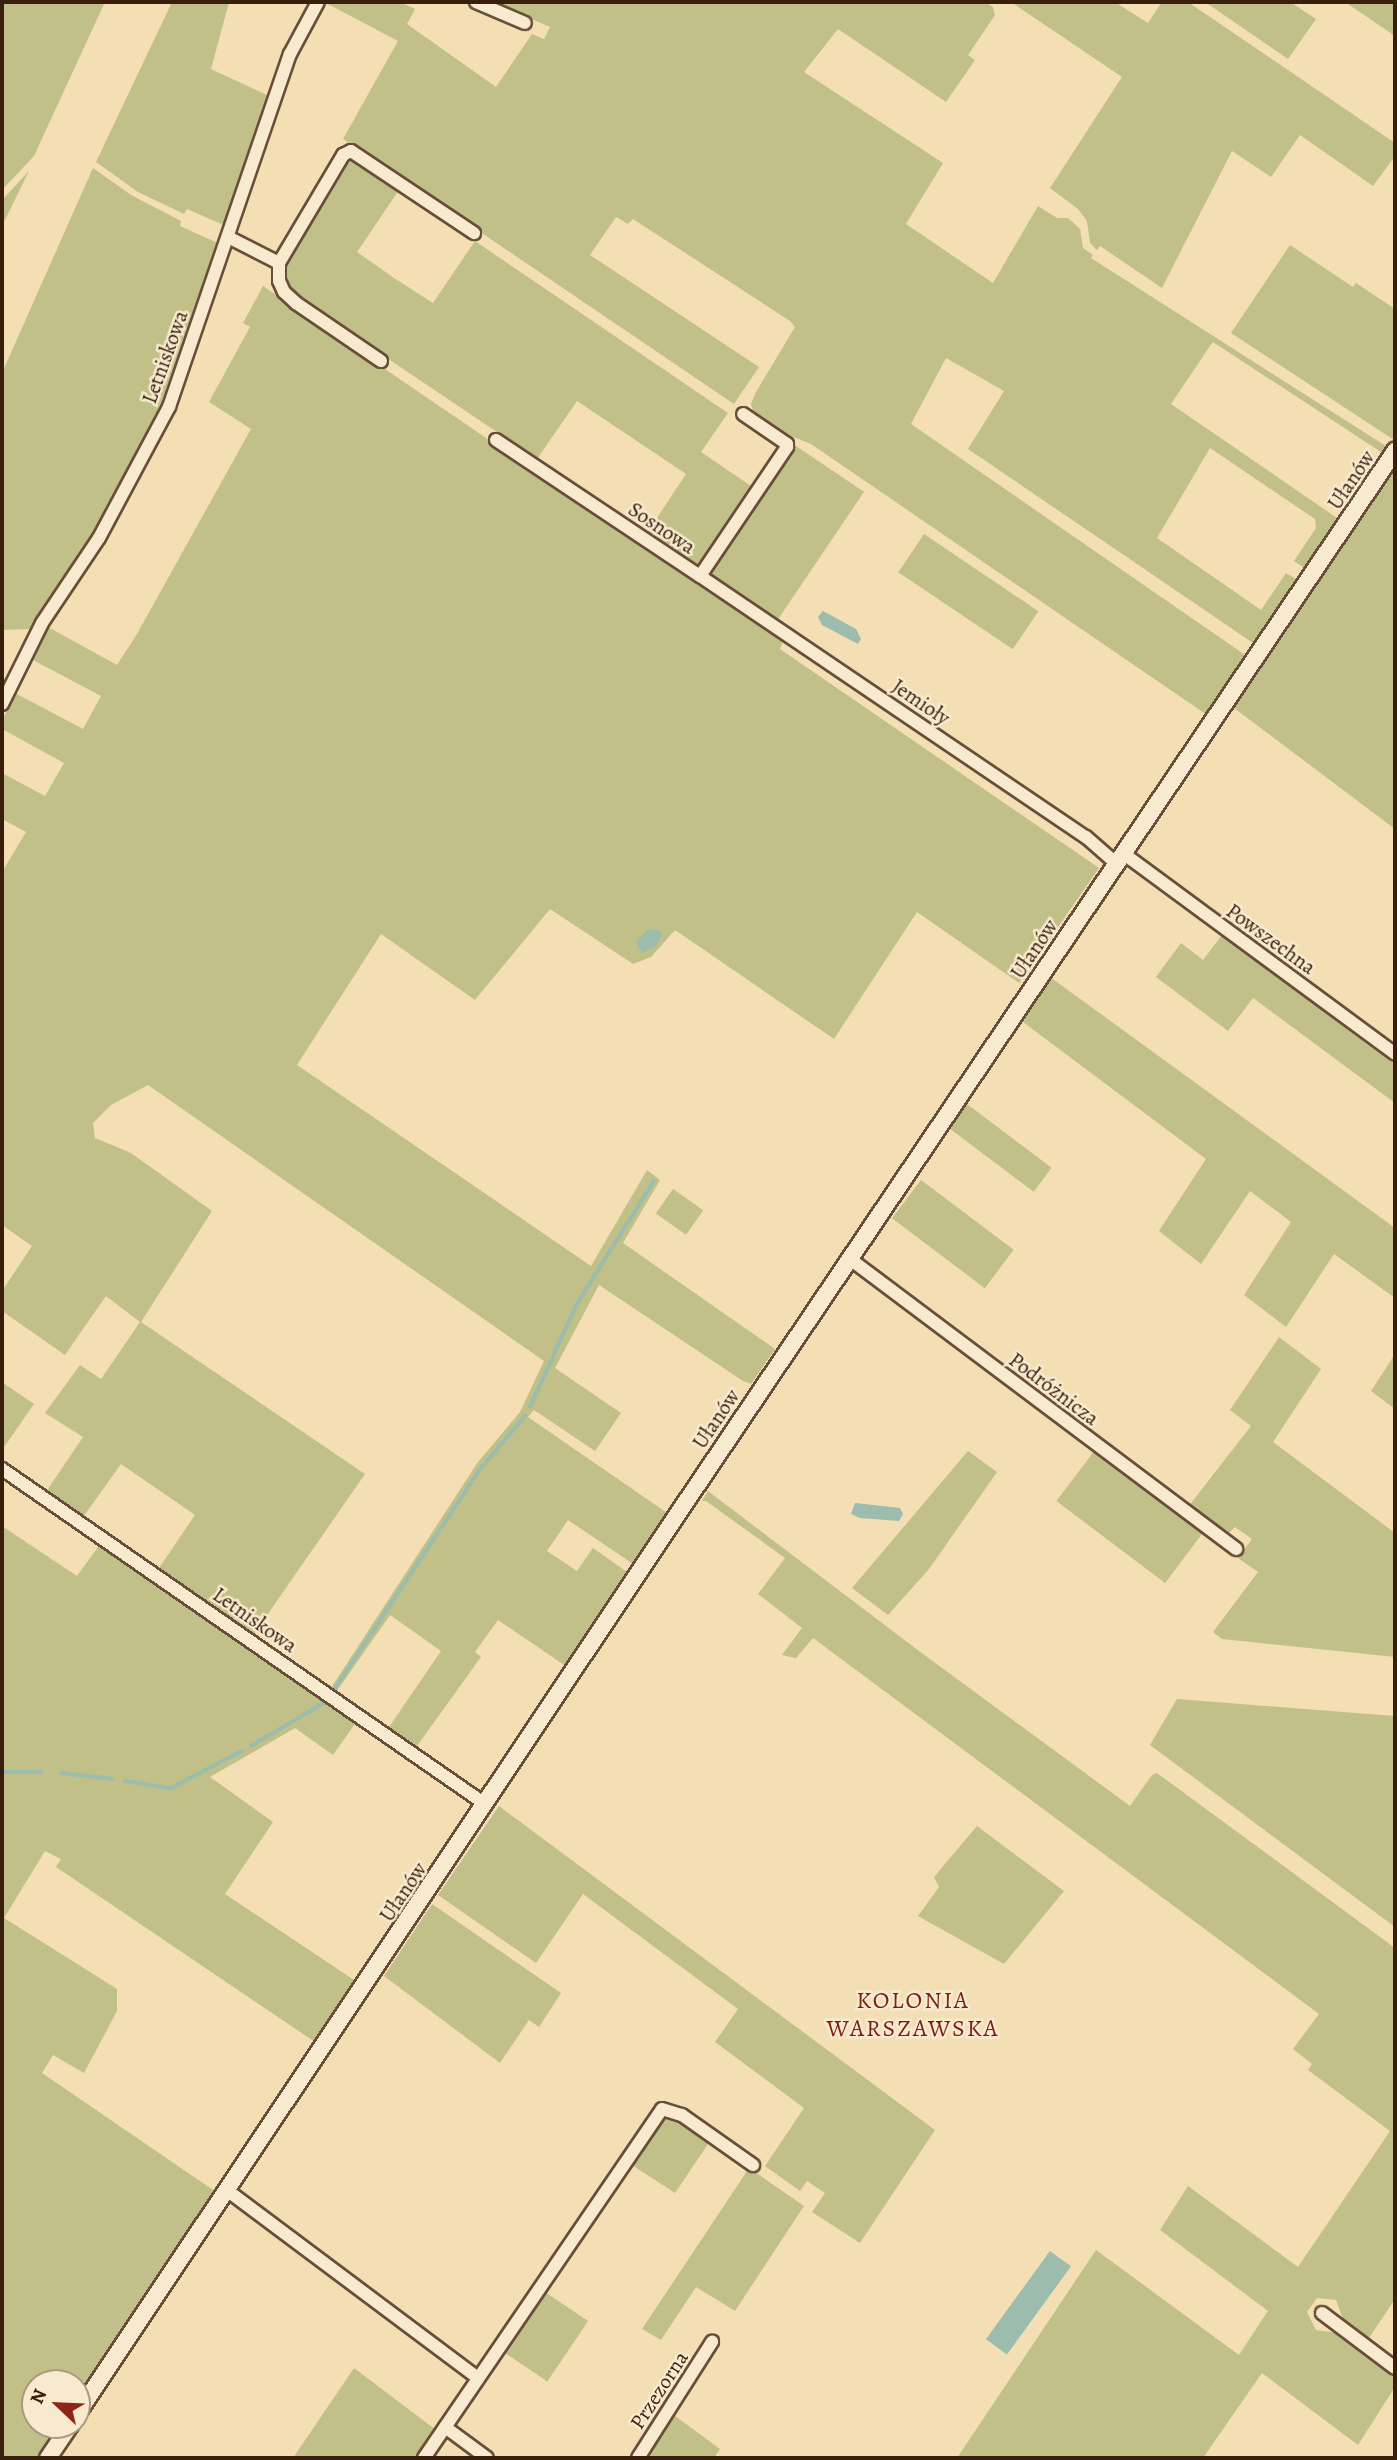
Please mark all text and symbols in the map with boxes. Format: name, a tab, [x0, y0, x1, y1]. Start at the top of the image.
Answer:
street label: Letniskowa	[137, 307, 193, 407]
street label: Ułanów	[1322, 446, 1380, 514]
street label: Sosnowa	[624, 496, 700, 560]
street label: Jemioły	[887, 674, 955, 730]
street label: Powszechna	[1221, 898, 1321, 980]
street label: Ułanów	[1005, 915, 1063, 983]
street label: Podróżnicza	[1004, 1347, 1104, 1431]
street label: Ułanów	[687, 1385, 745, 1453]
street label: Letniskowa	[208, 1582, 302, 1658]
street label: Ułanów	[374, 1858, 432, 1926]
district label: KOLONIA WARSZAWSKA	[828, 1987, 998, 2043]
street label: Przezorna	[624, 2346, 694, 2434]
north arrow	[21, 2369, 91, 2439]
text: N	[24, 2385, 53, 2408]

